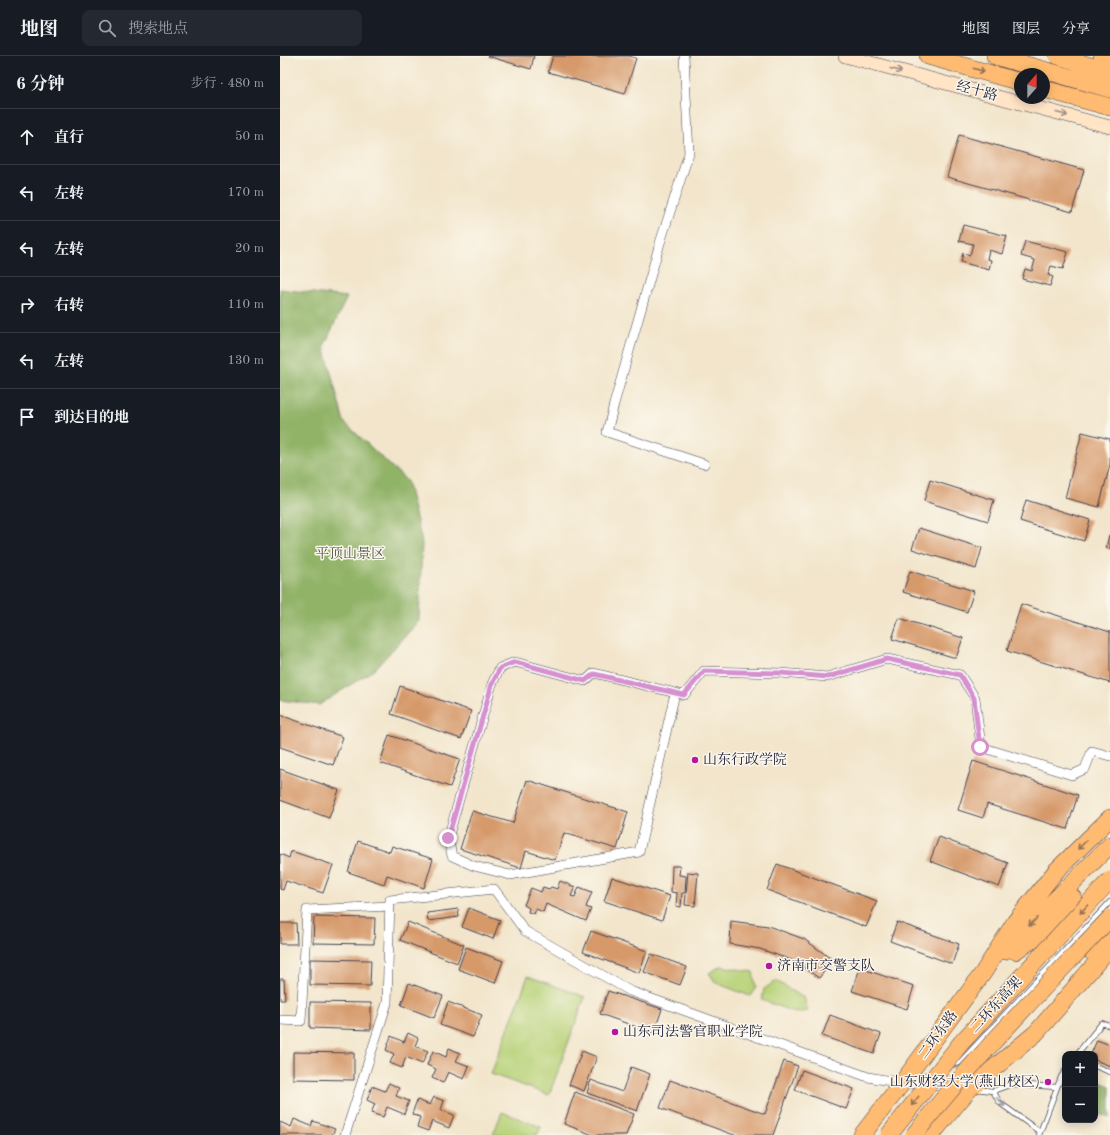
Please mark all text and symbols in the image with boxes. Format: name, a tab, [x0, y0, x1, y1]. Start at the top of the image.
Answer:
search box	[82, 10, 362, 46]
icon: search	[96, 17, 118, 39]
text: 地图	[20, 21, 58, 40]
text: 搜索地点	[128, 22, 188, 37]
text: 地图	[962, 22, 990, 36]
text: 图层	[1012, 22, 1040, 36]
text: 分享	[1062, 22, 1090, 36]
one-way arrow	[889, 66, 902, 74]
one-way arrow	[972, 67, 985, 74]
north arrow	[1014, 68, 1050, 104]
text: 6 分钟	[16, 76, 65, 93]
text: 步行 · 480 m	[190, 77, 264, 90]
street label: 经十路	[955, 78, 999, 103]
one-way arrow	[1055, 111, 1068, 118]
icon: ahead	[16, 126, 38, 148]
text: 50 m	[235, 130, 264, 143]
text: 直行	[54, 131, 84, 146]
icon: left	[16, 182, 38, 204]
text: 170 m	[227, 186, 264, 199]
text: 左转	[54, 187, 84, 202]
icon: left	[16, 238, 38, 260]
text: 20 m	[235, 242, 264, 255]
text: 左转	[54, 243, 84, 258]
icon: right	[16, 294, 38, 316]
text: 110 m	[227, 298, 264, 311]
text: 右转	[54, 299, 84, 314]
icon: left	[16, 350, 38, 372]
text: 130 m	[227, 354, 264, 367]
text: 左转	[54, 355, 84, 370]
icon: arrive	[16, 406, 38, 428]
text: 到达目的地	[54, 411, 129, 426]
park label: 平顶山景区	[315, 546, 385, 561]
route start	[971, 738, 989, 756]
place label: 山东行政学院	[703, 752, 787, 767]
marker: 山东行政学院	[690, 755, 700, 765]
route end	[439, 829, 457, 847]
one-way arrow	[1077, 840, 1087, 850]
one-way arrow	[1079, 904, 1088, 914]
one-way arrow	[1028, 917, 1038, 927]
place label: 济南市交警支队	[777, 958, 875, 973]
marker: 济南市交警支队	[764, 961, 774, 971]
street label: 二环东高架	[967, 974, 1025, 1036]
street label: 二环东路	[915, 1008, 960, 1062]
place label: 山东司法警官职业学院	[623, 1024, 763, 1039]
marker: 山东司法警官职业学院	[610, 1027, 620, 1037]
map controls	[1062, 1051, 1098, 1123]
button: +	[1062, 1051, 1098, 1087]
place label: 山东财经大学(燕山校区)	[890, 1074, 1040, 1089]
marker: 山东财经大学(燕山校区)	[1043, 1077, 1053, 1087]
button: −	[1062, 1087, 1098, 1123]
one-way arrow	[911, 1096, 919, 1107]
one-way arrow	[996, 1097, 1006, 1107]

